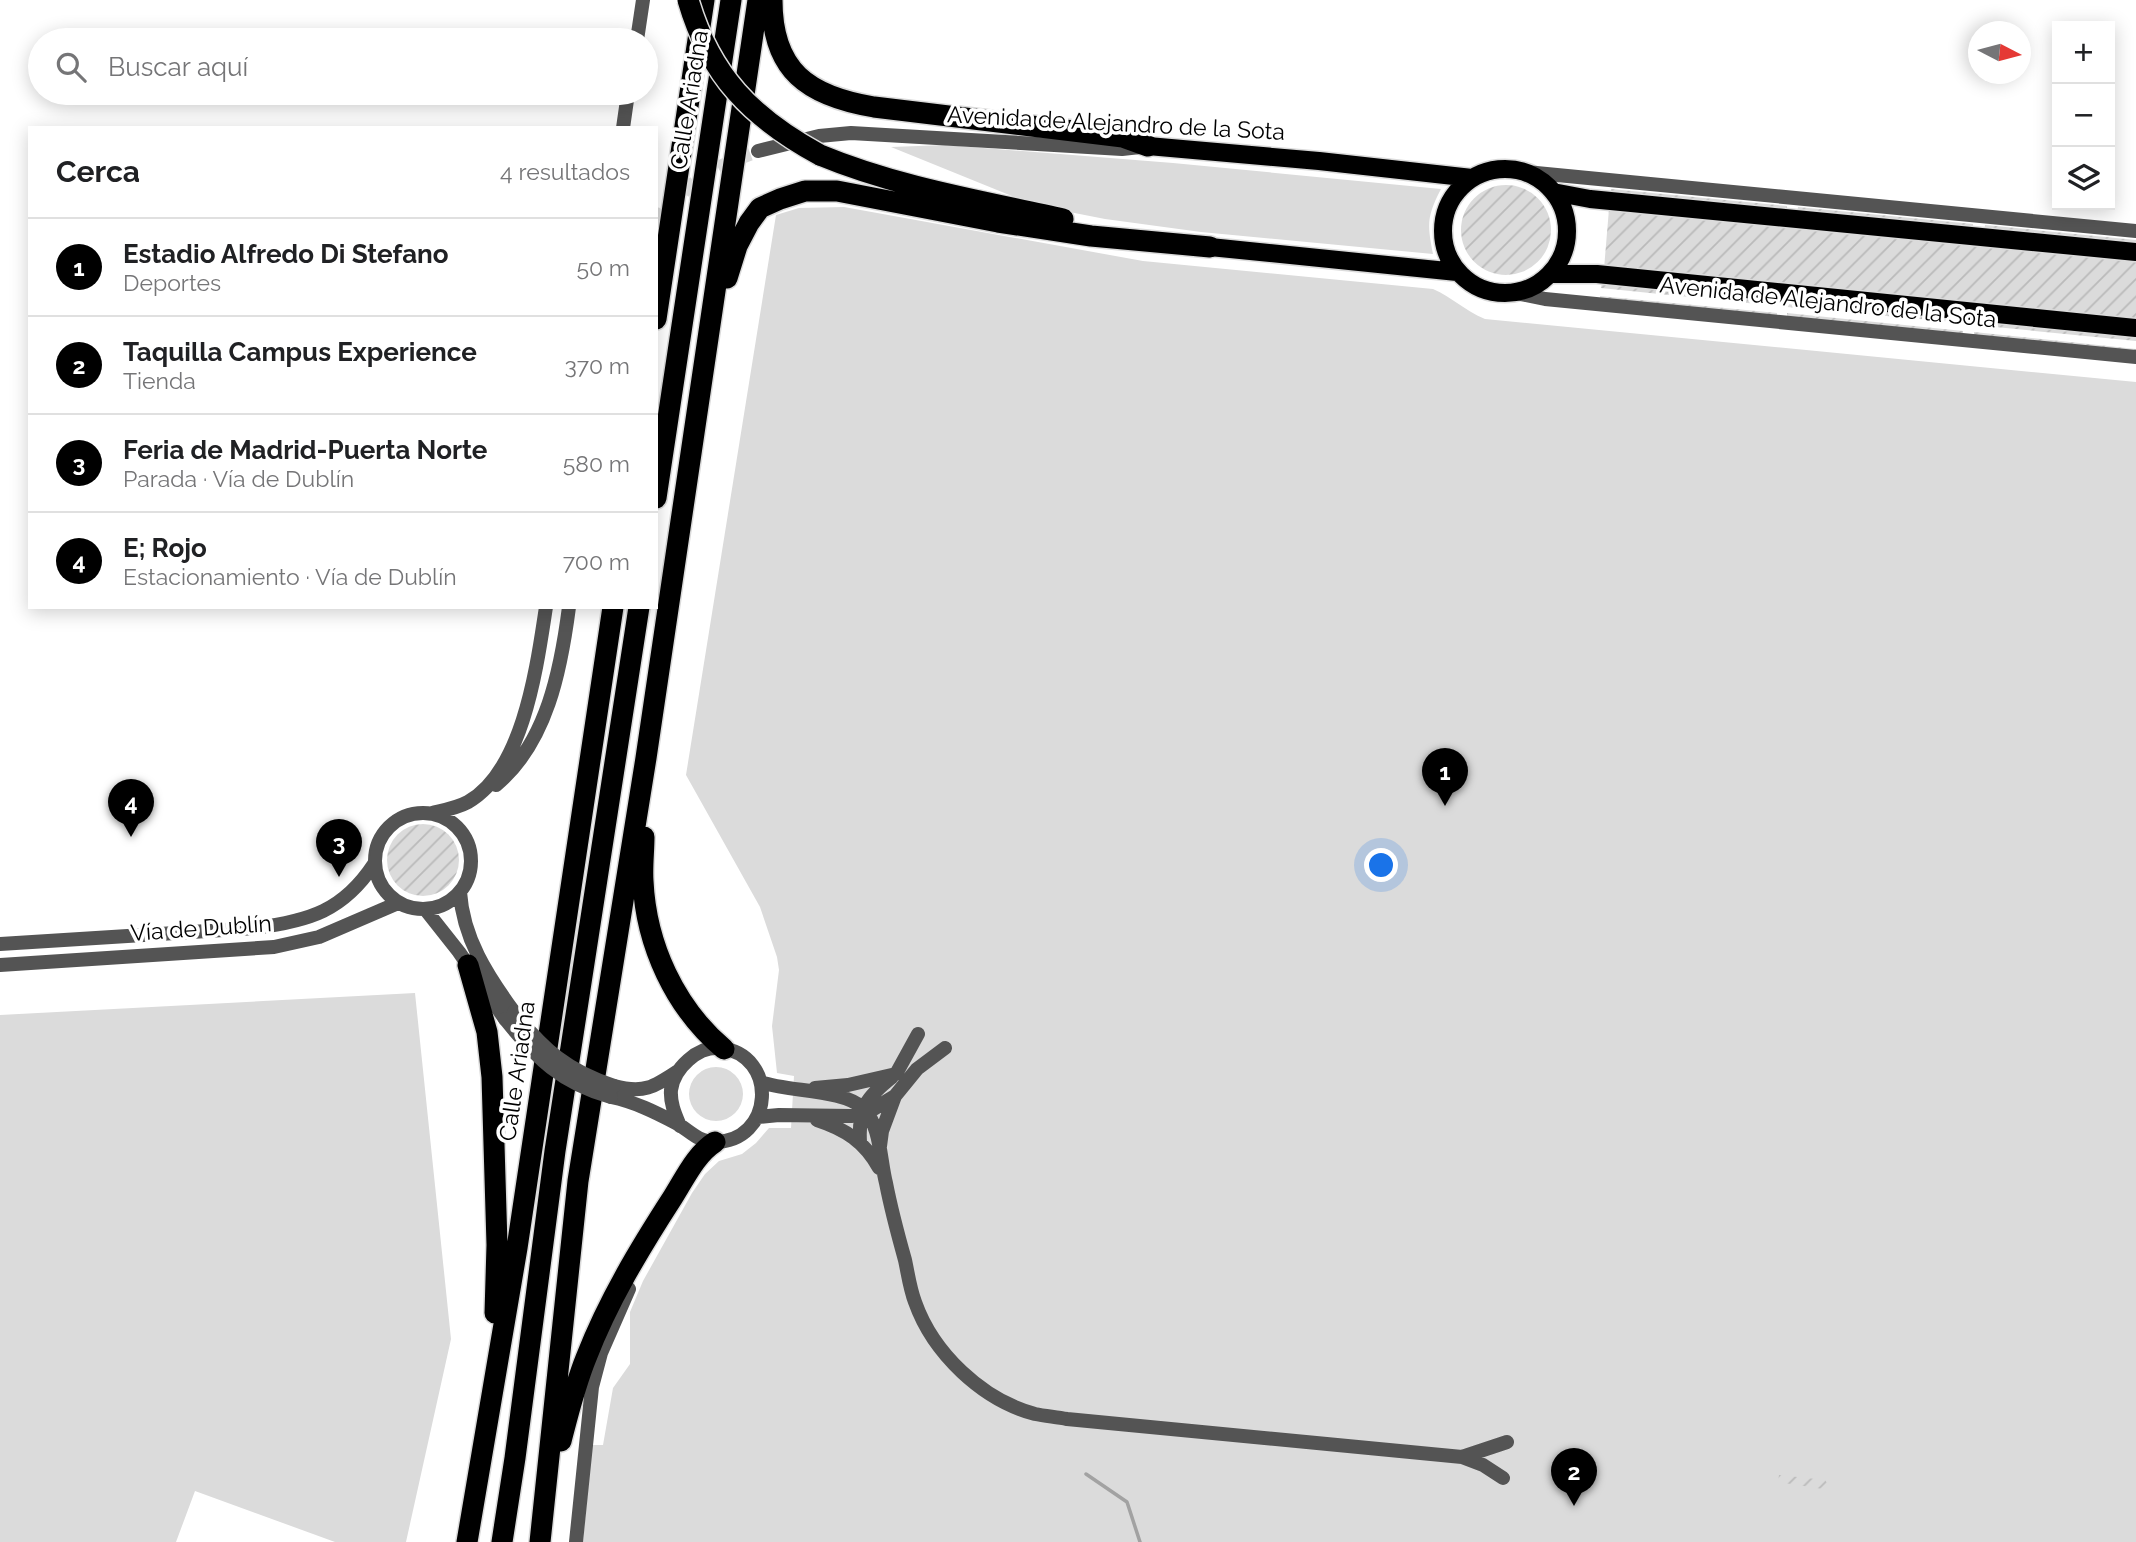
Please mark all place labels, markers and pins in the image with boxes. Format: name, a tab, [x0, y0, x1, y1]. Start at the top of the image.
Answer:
pin: 1	[1422, 748, 1468, 806]
pin: 4	[108, 779, 154, 837]
pin: 3	[316, 819, 362, 877]
pin: 2	[1551, 1448, 1597, 1506]

